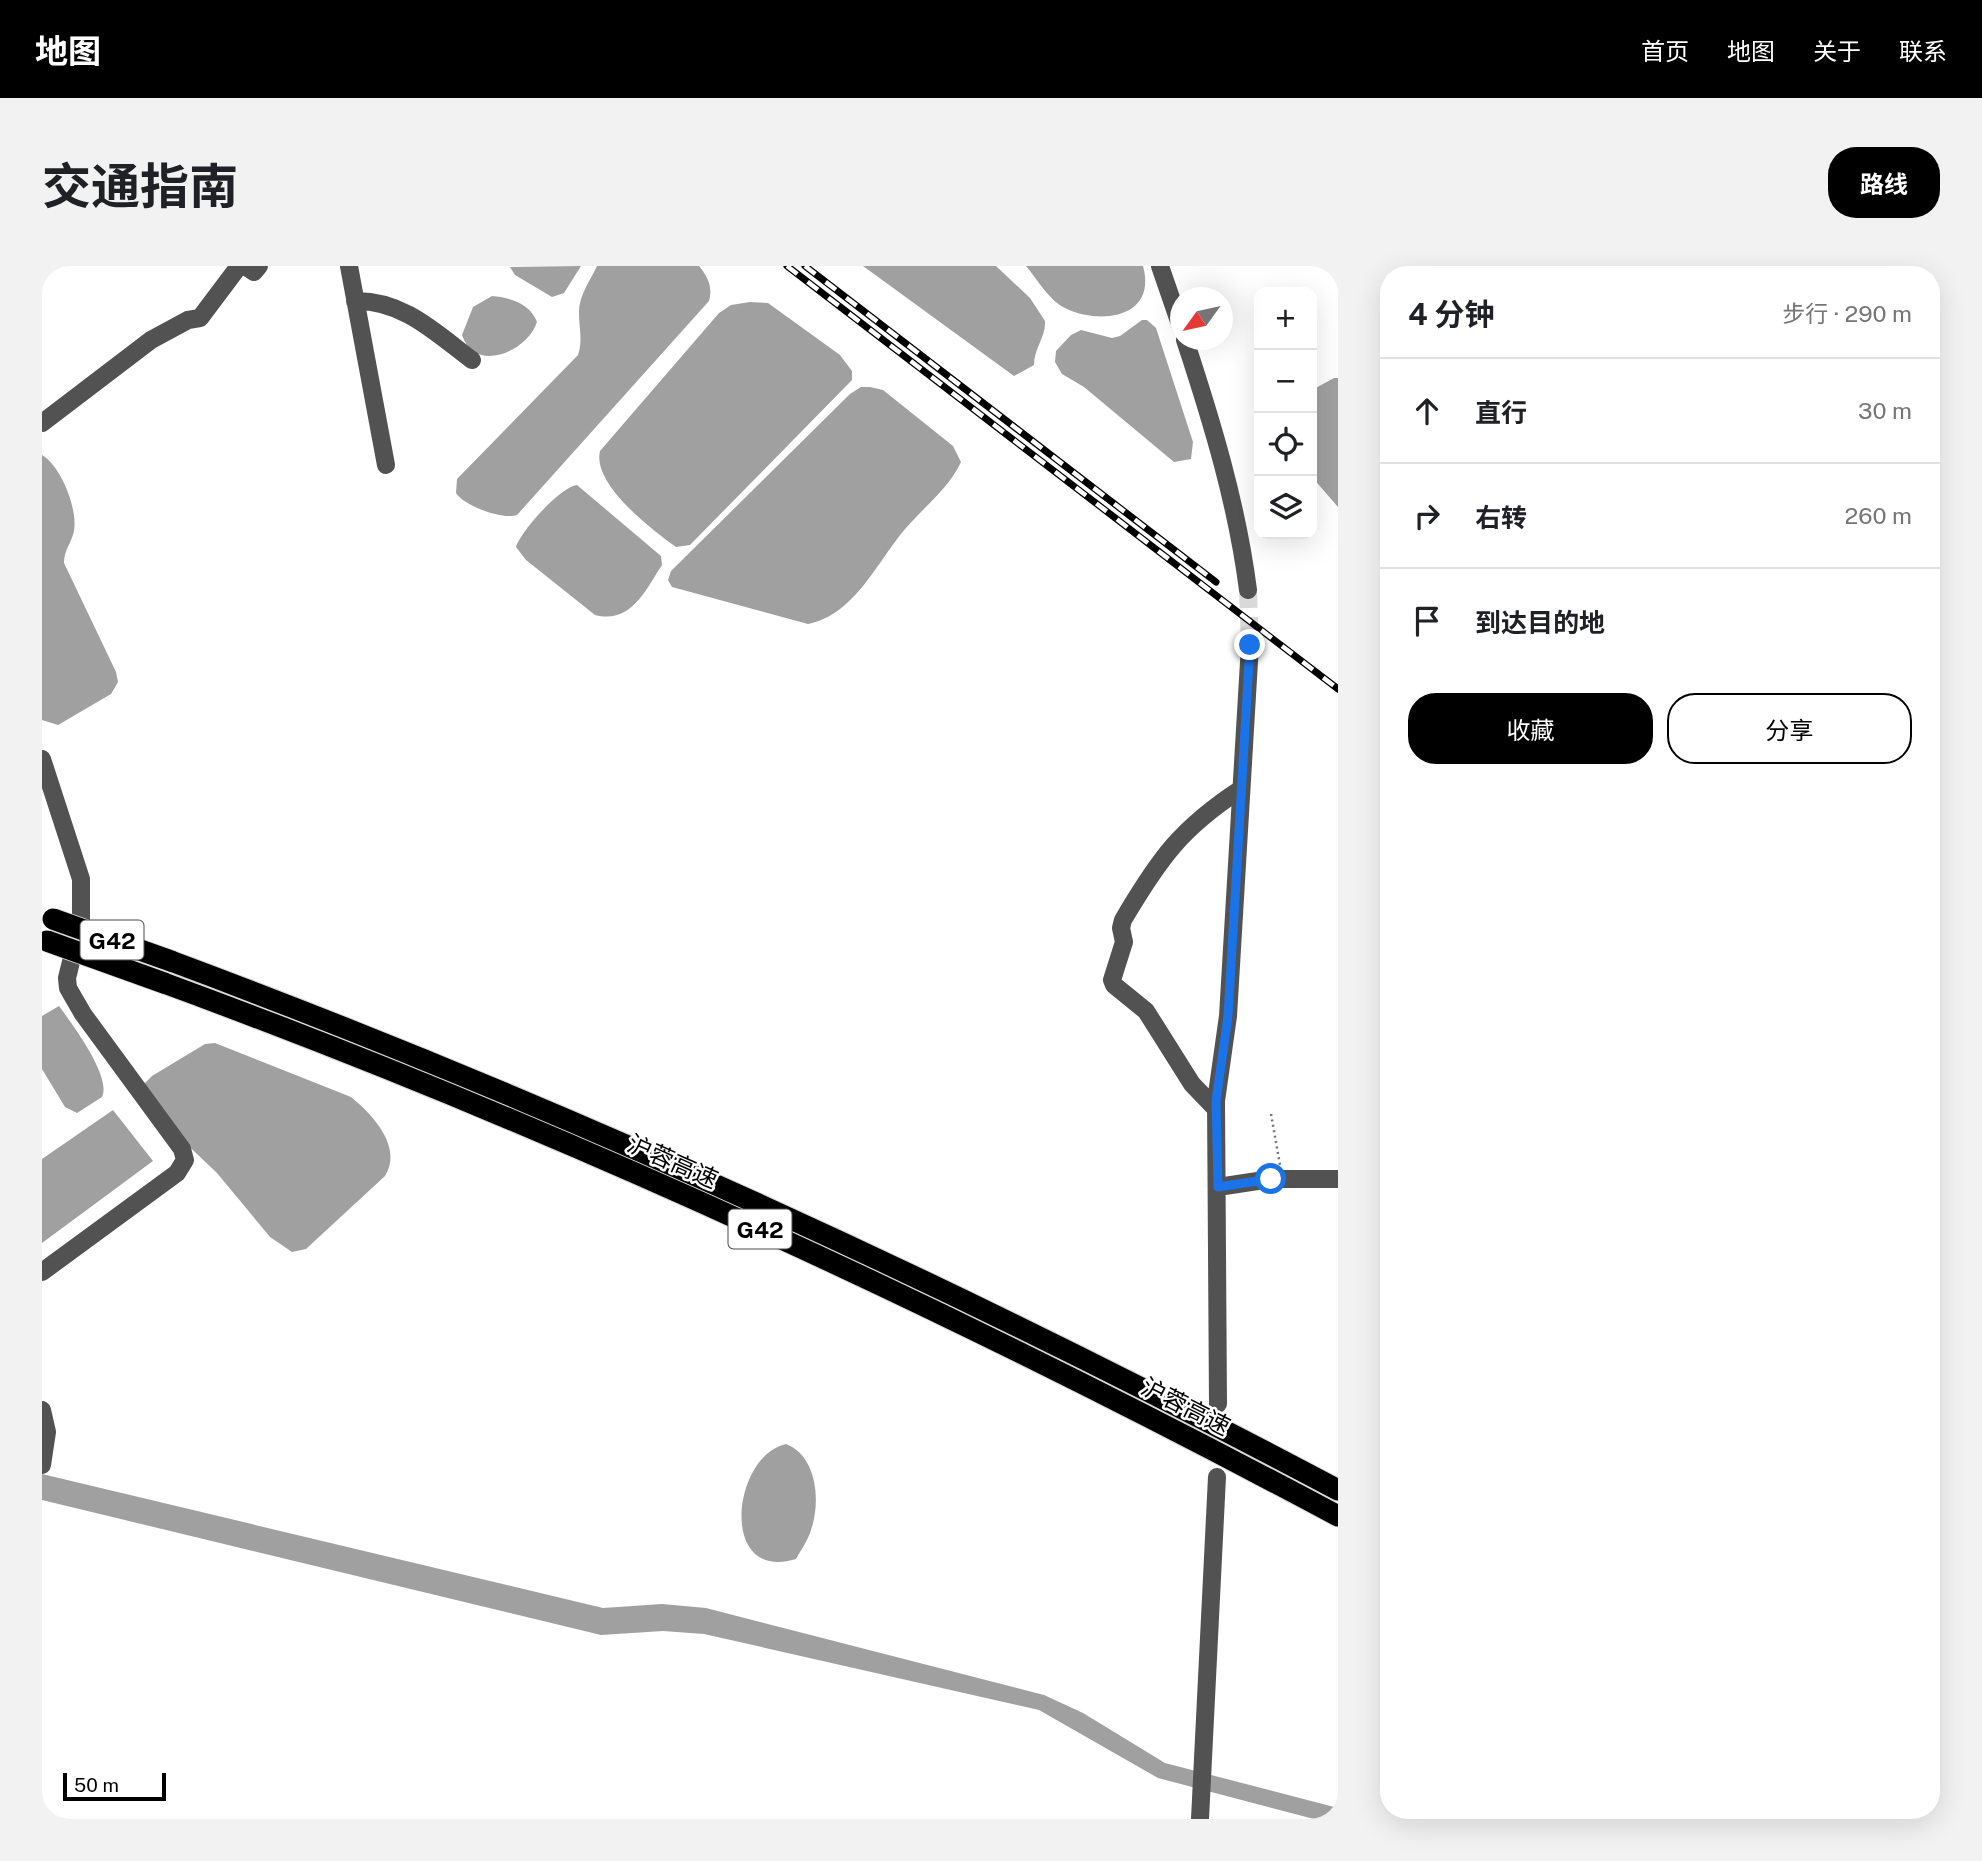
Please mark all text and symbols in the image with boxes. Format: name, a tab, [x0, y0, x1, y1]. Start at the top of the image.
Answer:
text: 地图	[35, 32, 101, 70]
text: 首页	[1641, 37, 1689, 65]
text: 地图	[1727, 37, 1775, 65]
text: 关于	[1813, 37, 1861, 65]
text: 联系	[1899, 37, 1947, 65]
button: 路线	[1828, 147, 1940, 218]
text: 交通指南	[42, 157, 238, 215]
north arrow	[1170, 287, 1233, 350]
map controls	[1254, 287, 1317, 539]
button: +	[1254, 287, 1317, 350]
text: 4 分钟	[1408, 296, 1494, 332]
text: 步行 · 290 m	[1782, 300, 1912, 327]
button: −	[1254, 350, 1317, 413]
icon: ahead	[1408, 392, 1446, 430]
text: 直行	[1475, 397, 1527, 428]
text: 30 m	[1858, 397, 1912, 424]
button: locate	[1254, 413, 1317, 476]
button: layers	[1254, 476, 1317, 539]
icon: right	[1408, 497, 1446, 535]
text: 右转	[1475, 502, 1527, 533]
text: 260 m	[1845, 502, 1912, 529]
icon: arrive	[1408, 602, 1446, 640]
text: 到达目的地	[1475, 607, 1605, 638]
route end	[1234, 629, 1265, 660]
button: 收藏	[1408, 693, 1653, 764]
button: 分享	[1667, 693, 1912, 764]
road number: G42	[80, 920, 144, 960]
street label: 沪蓉高速	[623, 1129, 723, 1193]
route start	[1255, 1163, 1286, 1194]
road number: G42	[728, 1210, 792, 1248]
street label: 沪蓉高速	[1137, 1372, 1235, 1440]
scale bar	[63, 1770, 166, 1802]
text: 50 m	[74, 1774, 119, 1796]

